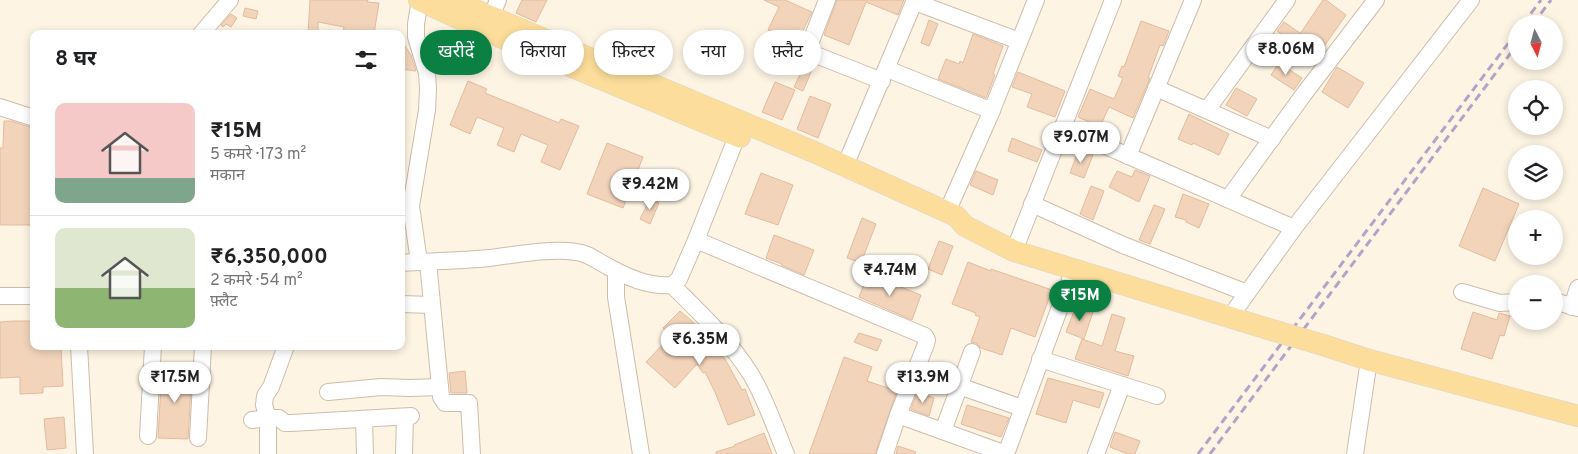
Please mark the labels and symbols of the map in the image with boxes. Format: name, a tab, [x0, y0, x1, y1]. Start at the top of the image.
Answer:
north arrow	[1508, 15, 1562, 70]
pin: ₹8.06M	[1245, 34, 1327, 76]
pin: ₹9.07M	[1040, 121, 1122, 164]
pin: ₹9.42M	[609, 168, 691, 211]
pin: ₹4.74M	[849, 254, 931, 297]
pin: ₹15M	[1050, 280, 1110, 322]
pin: ₹6.35M	[659, 324, 741, 366]
pin: ₹17.5M	[134, 362, 216, 404]
pin: ₹13.9M	[882, 362, 964, 404]

